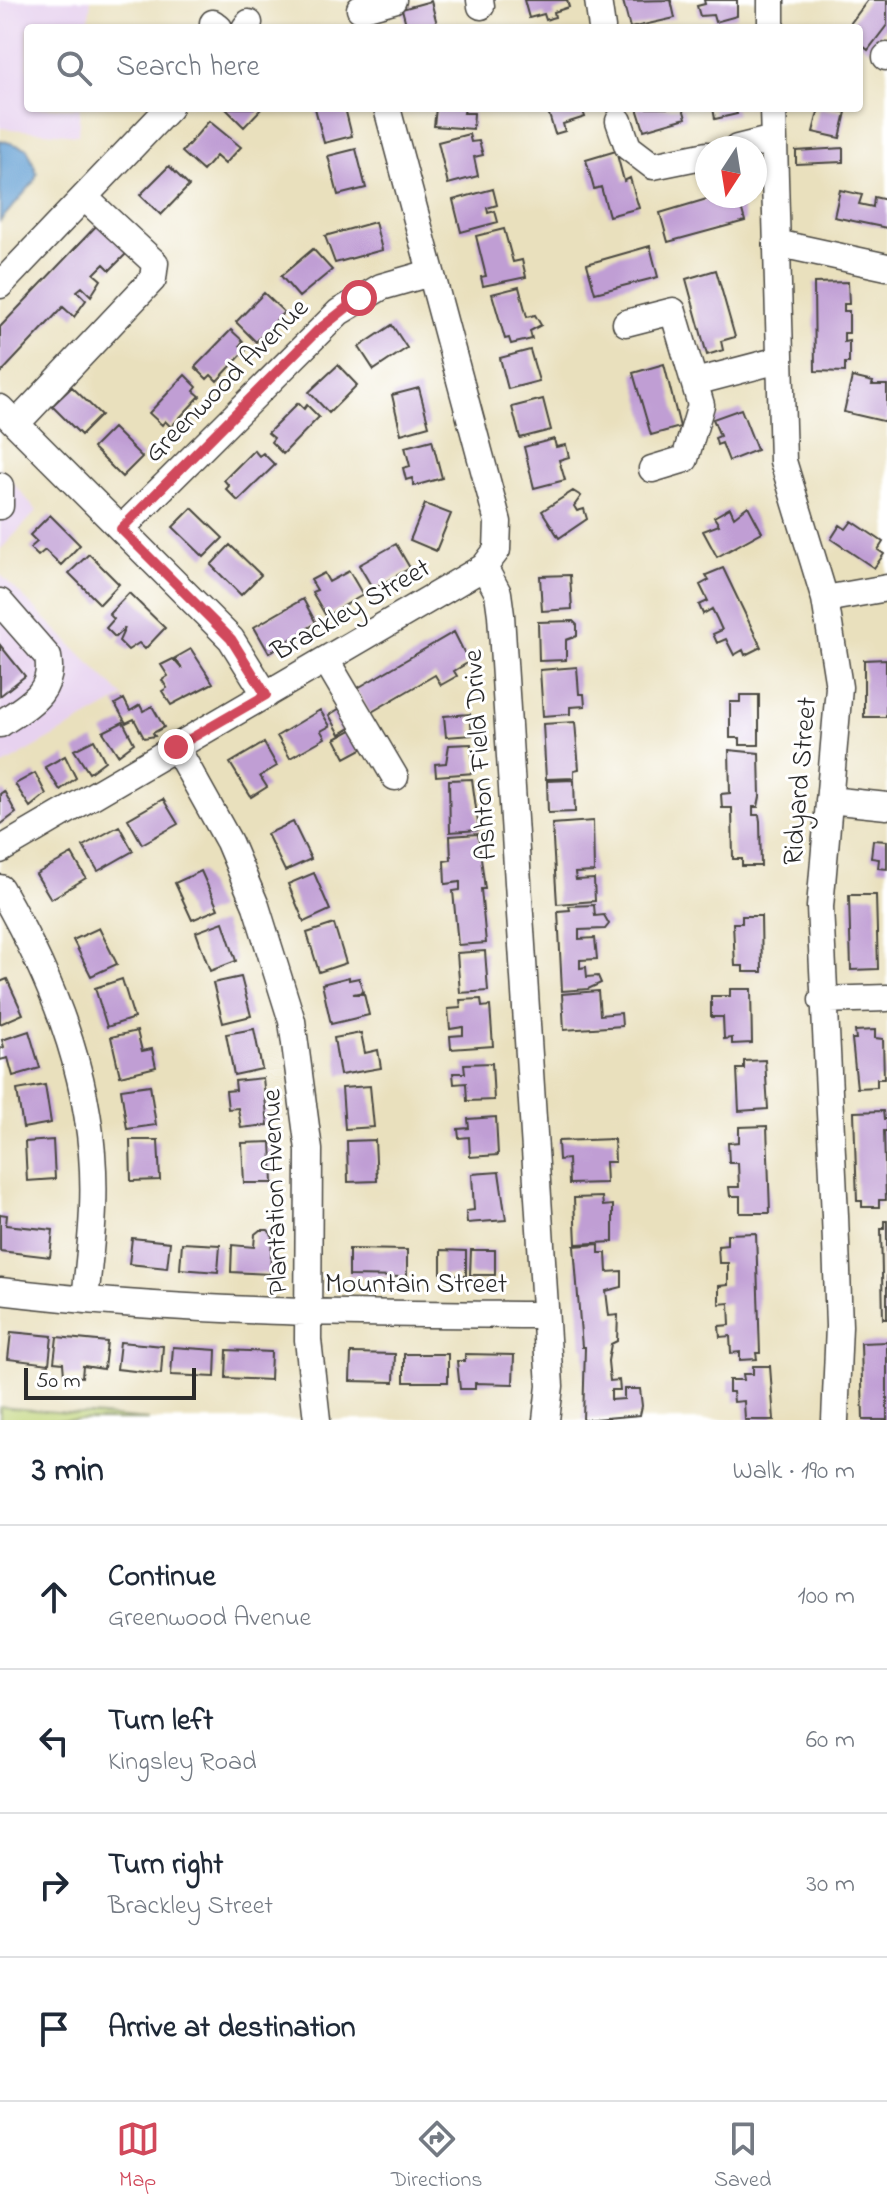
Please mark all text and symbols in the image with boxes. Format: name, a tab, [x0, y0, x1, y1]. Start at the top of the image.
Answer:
search box	[24, 24, 863, 112]
icon: search	[52, 46, 96, 90]
text: Search here	[116, 46, 260, 90]
north arrow	[695, 136, 767, 208]
route start	[341, 280, 377, 316]
street label: Greenwood Avenue	[136, 289, 320, 473]
street label: Brackley Street	[264, 549, 439, 674]
street label: Ashton Field Drive	[454, 648, 509, 862]
street label: Ridyard Street	[774, 695, 829, 867]
route end	[158, 729, 194, 765]
street label: Plantation Avenue	[252, 1088, 301, 1296]
street label: Mountain Street	[325, 1265, 507, 1306]
scale bar	[24, 1364, 196, 1400]
text: 50 m	[36, 1366, 81, 1398]
text: 3 min	[32, 1447, 104, 1497]
text: Walk · 190 m	[733, 1453, 855, 1491]
text: Continue	[108, 1556, 216, 1600]
icon: ahead	[32, 1575, 76, 1619]
text: 100 m	[798, 1578, 855, 1616]
text: Greenwood Avenue	[108, 1600, 311, 1638]
text: Turn left	[108, 1700, 213, 1744]
icon: left	[32, 1719, 76, 1763]
text: 60 m	[806, 1722, 855, 1760]
text: Kingsley Road	[108, 1744, 257, 1782]
text: Turn right	[108, 1844, 223, 1888]
icon: right	[32, 1863, 76, 1907]
text: 30 m	[806, 1866, 855, 1904]
text: Brackley Street	[108, 1888, 273, 1926]
icon: arrive	[32, 2007, 76, 2051]
text: Arrive at destination	[108, 2007, 356, 2051]
tab: Map	[116, 2117, 160, 2197]
tab: Directions	[391, 2117, 483, 2197]
tab: Saved	[714, 2117, 771, 2197]

